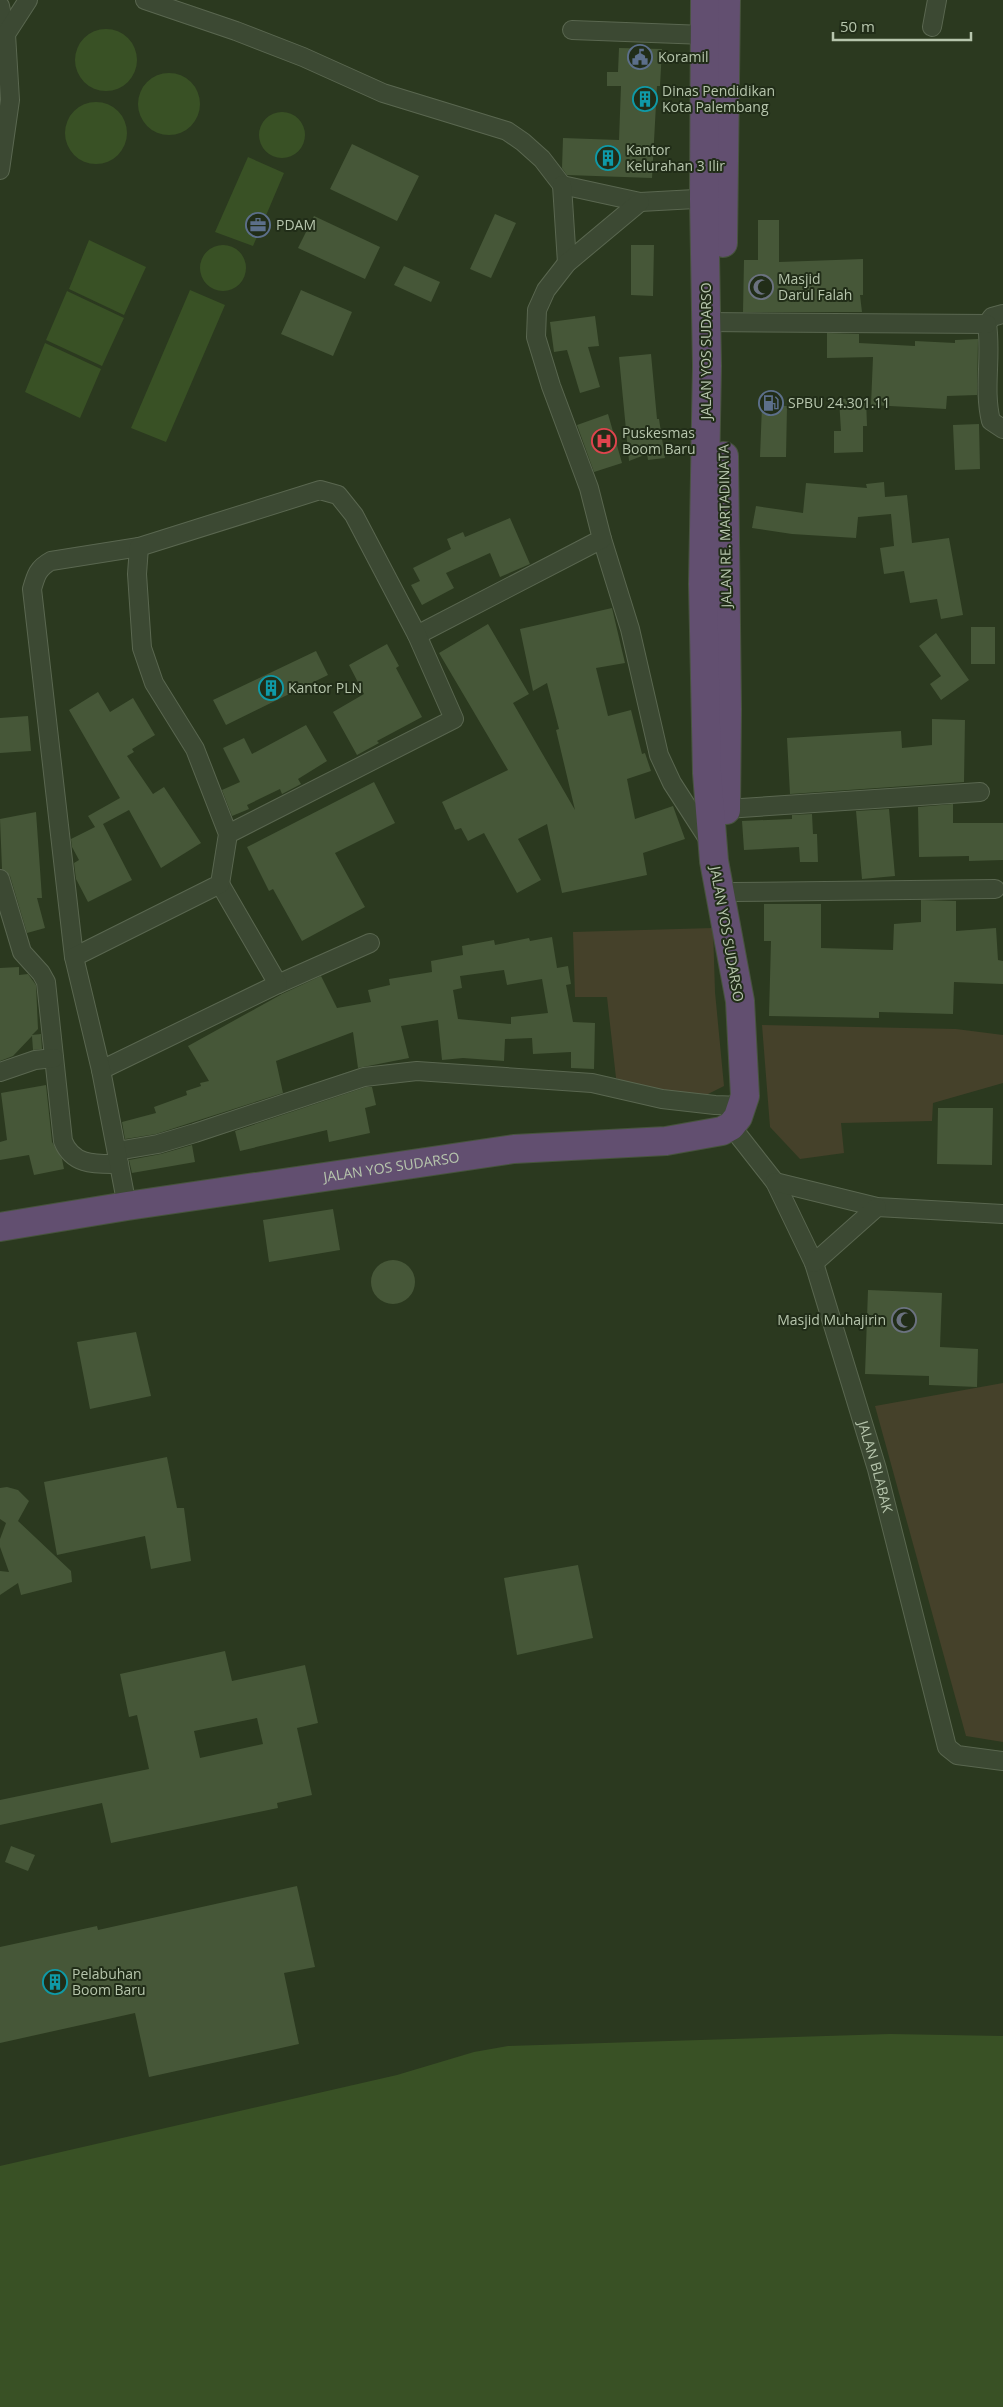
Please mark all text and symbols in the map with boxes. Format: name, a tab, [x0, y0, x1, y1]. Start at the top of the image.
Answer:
scale bar	[833, 10, 970, 42]
text: 50 m	[840, 16, 875, 36]
public building icon: Koramil	[627, 44, 653, 70]
place label: Koramil	[658, 47, 709, 66]
place label: Dinas Pendidikan Kota Palembang	[662, 81, 775, 116]
building icon: Dinas Pendidikan Kota Palembang	[632, 86, 658, 112]
place label: Kantor Kelurahan 3 Ilir	[626, 140, 725, 175]
building icon: Kantor Kelurahan 3 Ilir	[595, 145, 621, 171]
office icon: PDAM	[245, 212, 271, 238]
place label: PDAM	[276, 215, 316, 234]
place label: Masjid Darul Falah	[778, 269, 852, 304]
mosque icon: Masjid Darul Falah	[748, 274, 774, 300]
street label: JALAN YOS SUDARSO	[696, 282, 715, 422]
fuel station icon: SPBU 24.301.11	[758, 390, 784, 416]
place label: SPBU 24.301.11	[788, 393, 890, 412]
place label: Puskesmas Boom Baru	[622, 423, 696, 458]
hospital icon: Puskesmas Boom Baru	[591, 428, 617, 454]
street label: JALAN RE. MARTADINATA	[714, 444, 735, 610]
building icon: Kantor PLN	[258, 675, 284, 701]
place label: Kantor PLN	[288, 678, 362, 697]
street label: JALAN YOS SUDARSO	[706, 863, 749, 1003]
street label: JALAN YOS SUDARSO	[320, 1147, 461, 1186]
mosque icon: Masjid Muhajirin	[891, 1307, 917, 1333]
place label: Masjid Muhajirin	[777, 1310, 886, 1329]
street label: JALAN BLABAK	[853, 1416, 898, 1515]
place label: Pelabuhan Boom Baru	[72, 1964, 146, 1999]
building icon: Pelabuhan Boom Baru	[42, 1969, 68, 1995]

